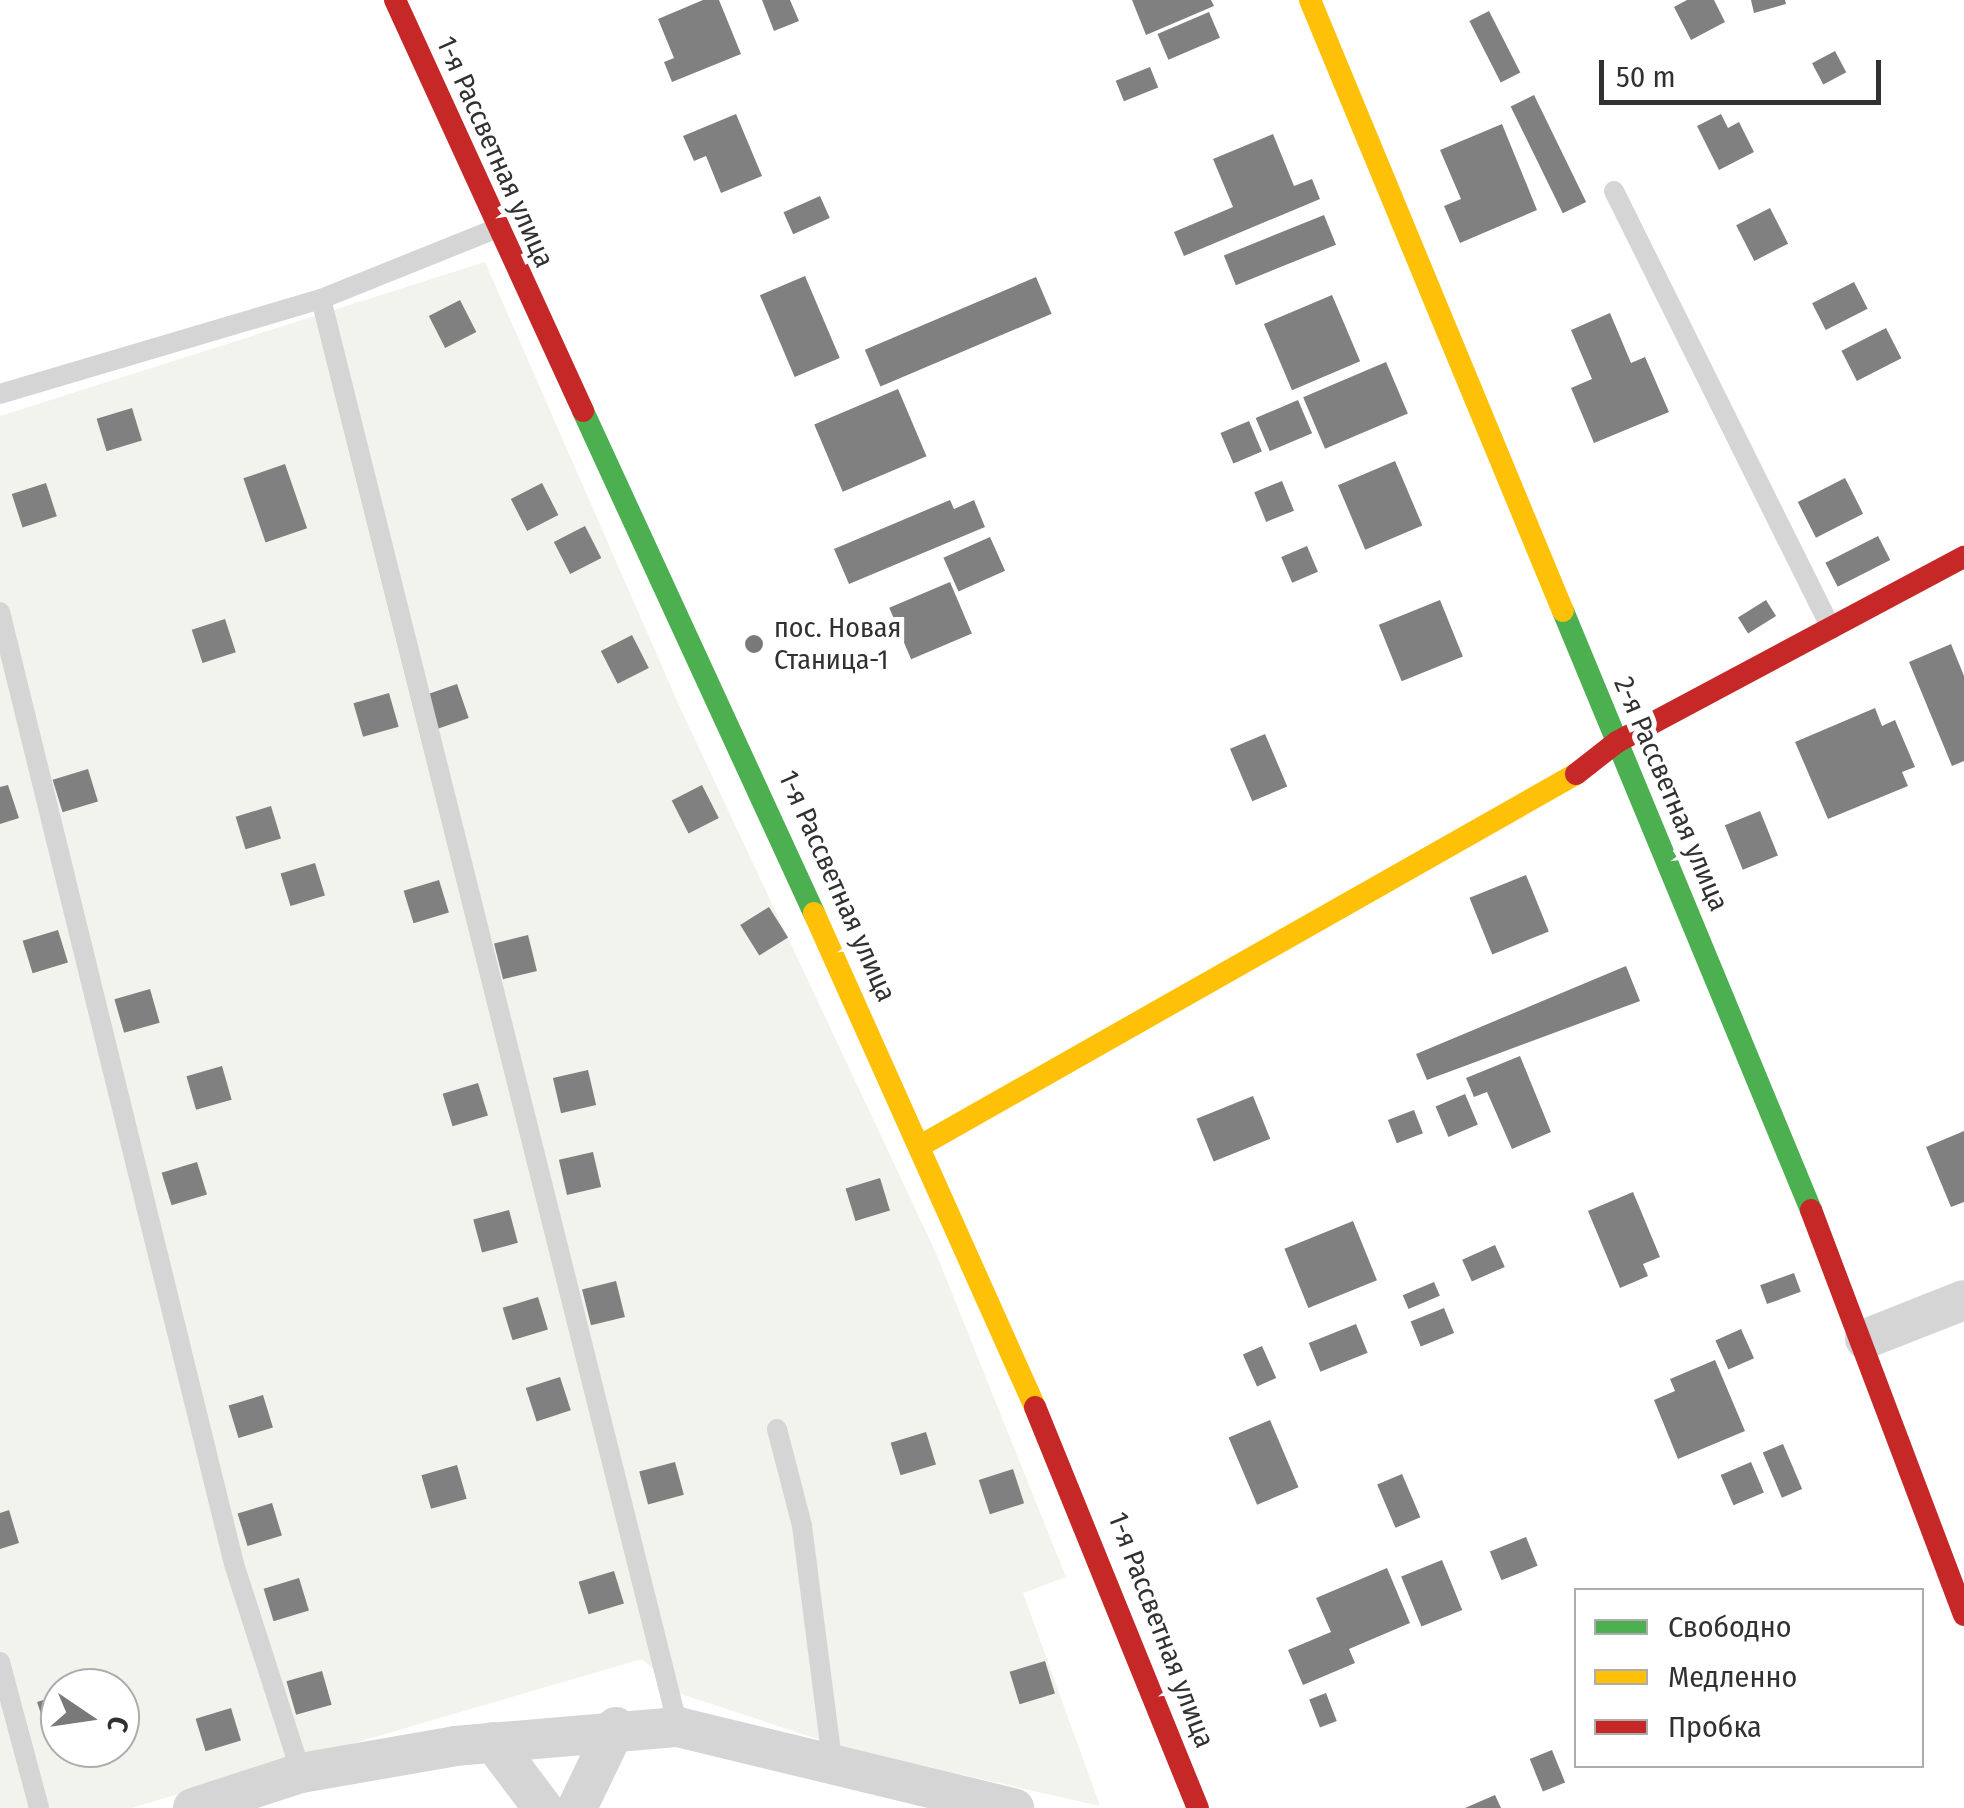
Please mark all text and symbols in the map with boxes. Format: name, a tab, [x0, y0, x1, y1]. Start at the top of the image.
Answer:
street label: 1-я Рассветная улица	[429, 31, 561, 273]
scale bar	[1604, 40, 1886, 102]
text: 50 m	[1616, 59, 1676, 95]
place label: пос. Новая Станица-1	[774, 611, 901, 677]
marker: пос. Новая Станица-1	[743, 633, 765, 655]
street label: 2-я Рассветная улица	[1607, 672, 1735, 916]
street label: 1-я Рассветная улица	[771, 765, 903, 1007]
street label: 1-я Рассветная улица	[1101, 1508, 1221, 1752]
legend	[1574, 1588, 1924, 1768]
text: Свободно	[1668, 1609, 1791, 1645]
text: Медленно	[1668, 1659, 1797, 1695]
north arrow	[40, 1668, 140, 1768]
text: Пробка	[1668, 1709, 1762, 1745]
text: С	[100, 1714, 135, 1735]

